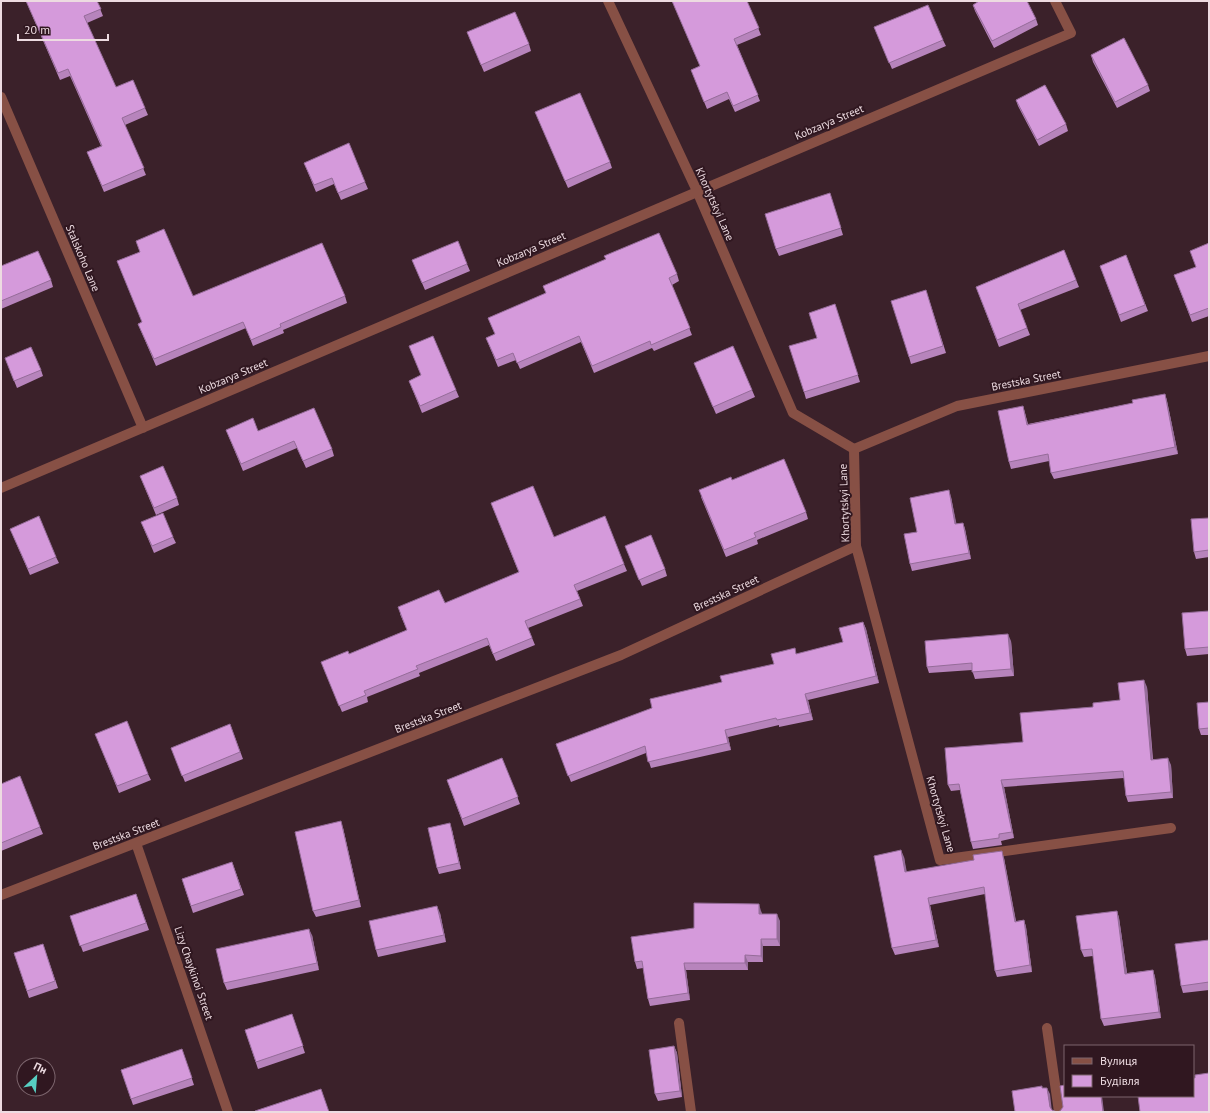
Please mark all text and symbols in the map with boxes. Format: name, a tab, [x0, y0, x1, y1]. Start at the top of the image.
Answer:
scale bar	[18, 16, 108, 42]
text: 20 m	[24, 22, 50, 37]
street label: Kobzarya Street	[792, 101, 866, 143]
street label: Khortytskyi Lane	[693, 165, 738, 243]
street label: Stalskoho Lane	[63, 222, 104, 294]
street label: Kobzarya Street	[494, 228, 568, 270]
street label: Kobzarya Street	[196, 355, 270, 397]
street label: Brestska Street	[990, 366, 1062, 394]
street label: Khortytskyi Lane	[836, 463, 852, 543]
street label: Brestska Street	[691, 572, 761, 614]
street label: Brestska Street	[393, 698, 464, 736]
street label: Khortytskyi Lane	[923, 774, 959, 854]
street label: Brestska Street	[91, 815, 162, 853]
street label: Lizy Chaykinoi Street	[171, 924, 217, 1022]
legend	[1064, 1045, 1194, 1097]
text: Вулиця	[1100, 1053, 1137, 1068]
north arrow	[16, 1057, 56, 1097]
text: Пн	[32, 1059, 49, 1077]
text: Будівля	[1100, 1073, 1139, 1088]

